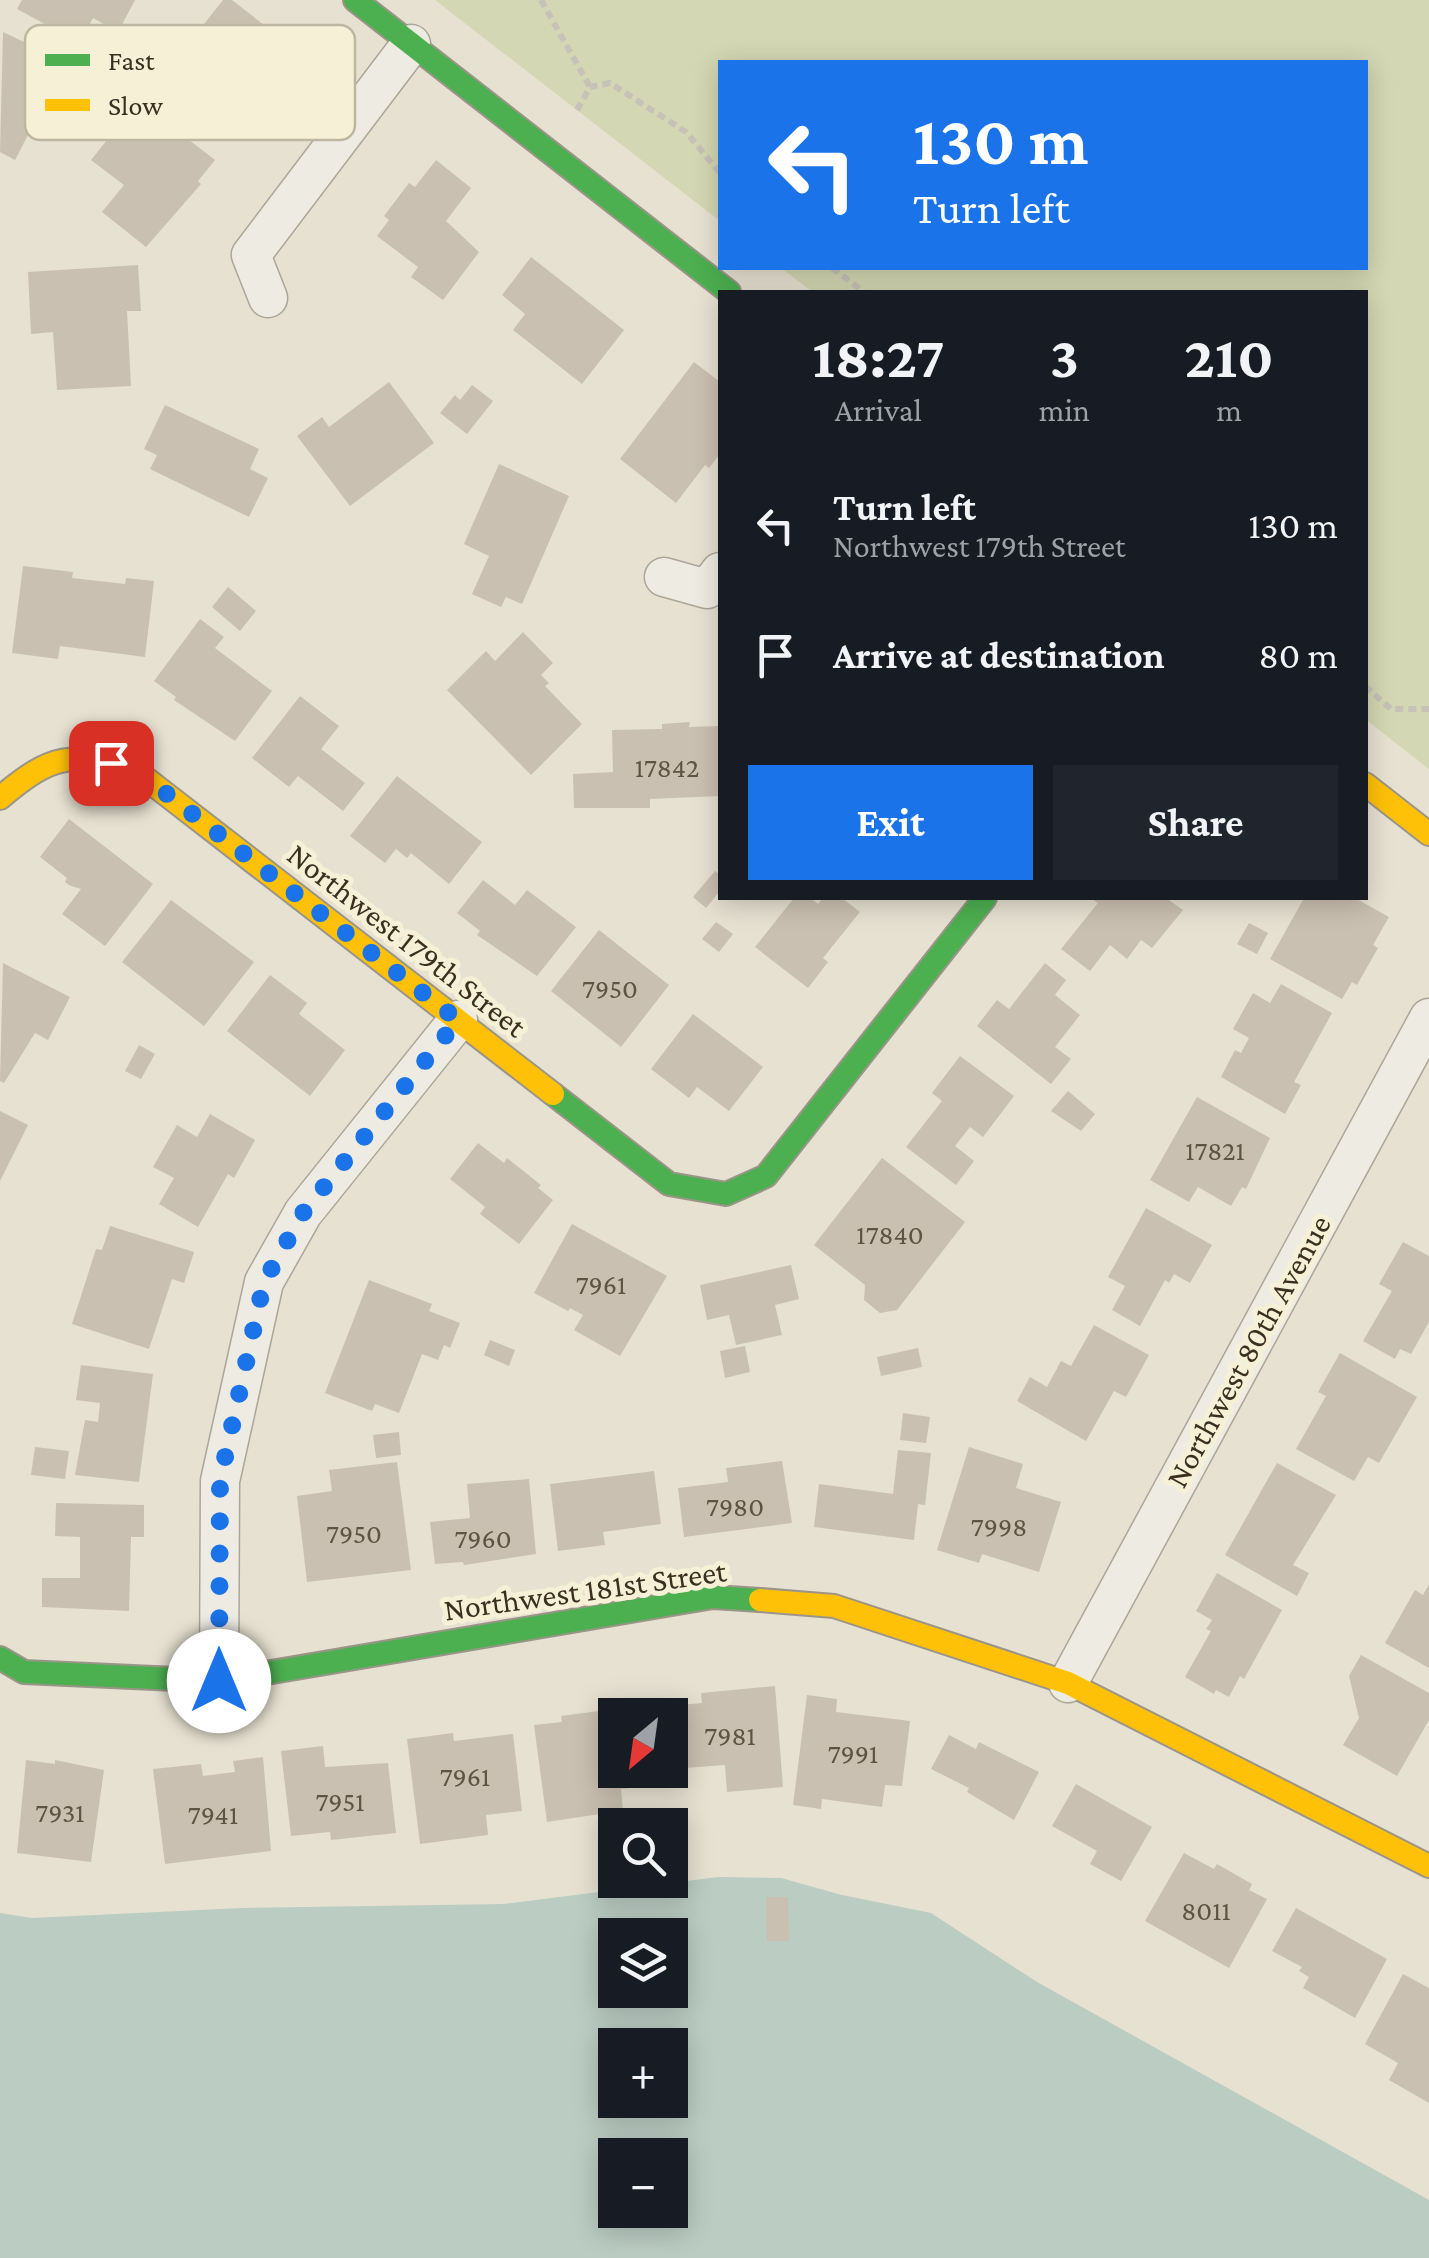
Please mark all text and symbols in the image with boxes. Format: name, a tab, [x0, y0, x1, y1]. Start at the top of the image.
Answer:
legend	[25, 25, 355, 140]
text: Fast	[108, 45, 155, 76]
text: Slow	[108, 90, 163, 121]
icon: left	[748, 100, 878, 230]
text: 130 m	[913, 101, 1089, 179]
text: Turn left	[913, 183, 1070, 233]
text: 18:27	[812, 323, 945, 390]
text: 3	[1050, 323, 1079, 390]
text: 210	[1184, 323, 1274, 390]
text: Arrival	[835, 392, 922, 428]
text: min	[1039, 392, 1090, 428]
text: m	[1216, 392, 1242, 428]
text: Turn left	[833, 486, 976, 528]
icon: left	[748, 498, 803, 553]
text: 130 m	[1248, 504, 1338, 546]
text: Northwest 179th Street	[833, 528, 1126, 564]
icon: arrive	[748, 628, 803, 683]
text: Arrive at destination	[833, 634, 1165, 676]
text: 80 m	[1258, 634, 1338, 676]
pin	[69, 721, 154, 806]
icon: arrive	[84, 736, 139, 791]
house number: 17842	[635, 752, 699, 783]
button: Exit	[748, 765, 1033, 880]
button: Share	[1053, 765, 1338, 880]
street label: Northwest 179th Street	[281, 836, 534, 1045]
house number: 7950	[582, 973, 638, 1004]
house number: 17821	[1185, 1135, 1245, 1166]
street label: Northwest 80th Avenue	[1158, 1209, 1338, 1493]
house number: 17840	[856, 1219, 924, 1250]
house number: 7961	[576, 1269, 626, 1300]
house number: 7980	[706, 1491, 764, 1522]
house number: 7998	[971, 1511, 1027, 1542]
house number: 7950	[326, 1518, 382, 1549]
house number: 7960	[454, 1523, 512, 1554]
street label: Northwest 181st Street	[441, 1552, 729, 1628]
position arrow	[167, 1629, 271, 1733]
north arrow	[598, 1698, 688, 1788]
map controls	[598, 1698, 688, 2228]
house number: 7981	[704, 1720, 756, 1751]
house number: 7991	[828, 1738, 878, 1769]
house number: 7961	[440, 1761, 490, 1792]
house number: 7951	[315, 1786, 365, 1817]
house number: 7931	[35, 1797, 85, 1828]
house number: 7941	[188, 1799, 238, 1830]
button: search	[598, 1808, 688, 1898]
house number: 8011	[1181, 1895, 1231, 1926]
button: layers	[598, 1918, 688, 2008]
button: +	[598, 2028, 688, 2118]
button: −	[598, 2138, 688, 2228]

